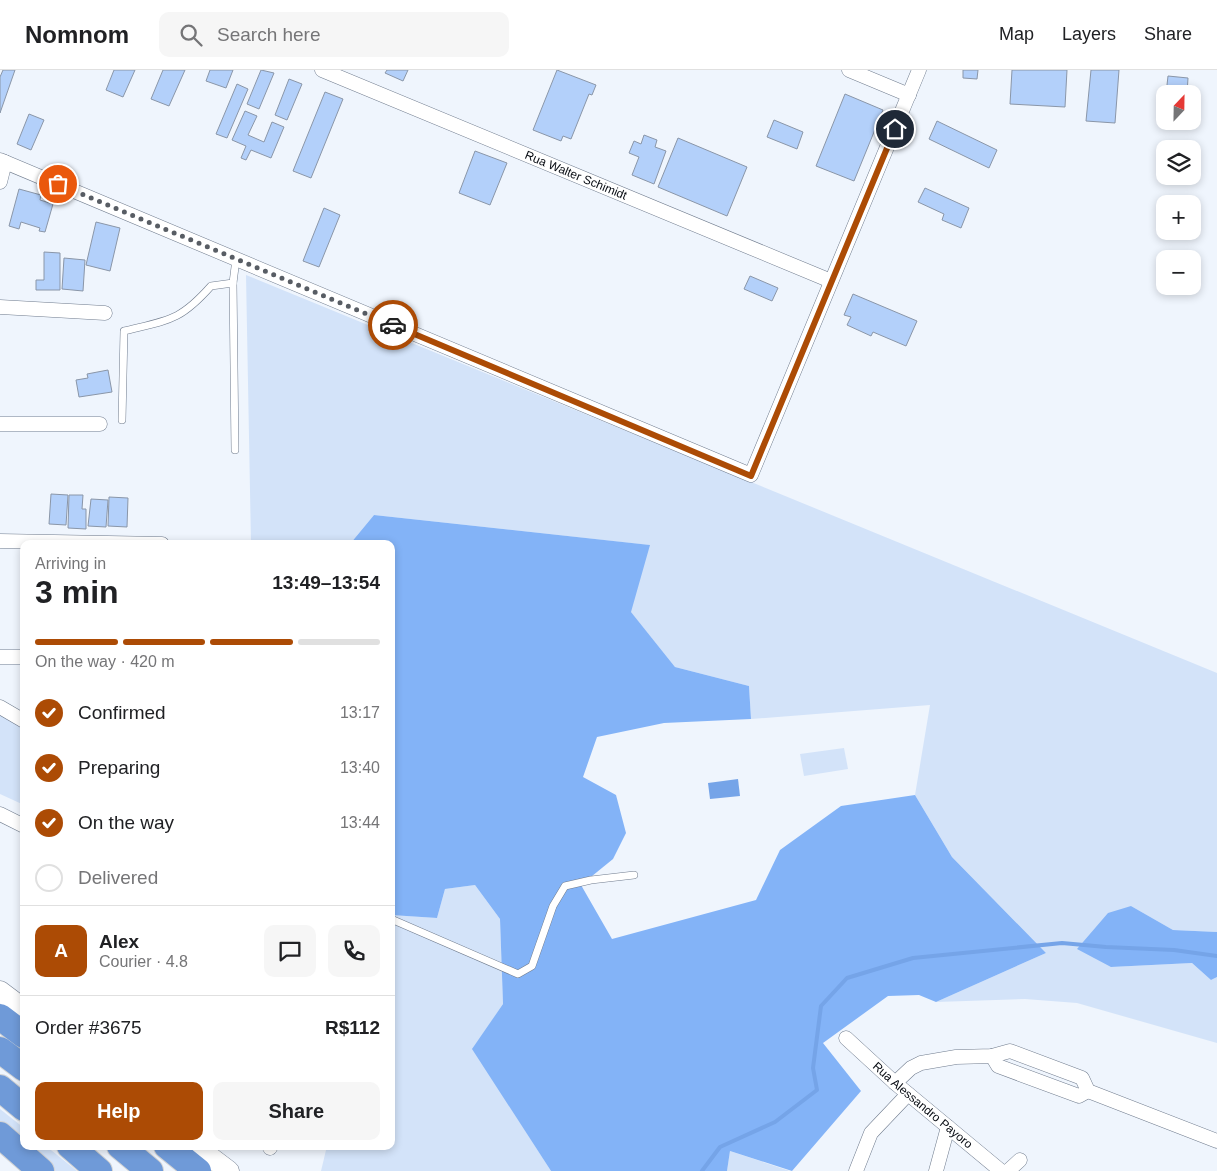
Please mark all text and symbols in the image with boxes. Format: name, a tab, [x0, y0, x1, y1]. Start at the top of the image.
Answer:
search box	[159, 12, 509, 57]
text: Nomnom	[25, 21, 129, 48]
icon: search	[177, 21, 205, 49]
text: Search here	[217, 24, 321, 45]
text: Map	[999, 24, 1034, 44]
text: Layers	[1062, 24, 1116, 44]
text: Share	[1144, 24, 1192, 44]
north arrow	[1156, 85, 1201, 130]
map controls	[1156, 85, 1201, 295]
pin	[874, 108, 916, 150]
icon: home	[881, 115, 909, 143]
button: layers	[1156, 140, 1201, 185]
street label: Rua Walter Schimidt	[523, 148, 630, 203]
pin	[37, 163, 79, 205]
icon: bag	[44, 170, 72, 198]
button: +	[1156, 195, 1201, 240]
button: −	[1156, 250, 1201, 295]
courier	[368, 300, 418, 350]
icon: car	[379, 311, 407, 339]
text: Arriving in	[35, 555, 106, 572]
text: 13:49–13:54	[272, 572, 380, 593]
text: 3 min	[35, 574, 119, 610]
text: On the way · 420 m	[35, 653, 175, 670]
icon: check	[35, 699, 63, 727]
text: Confirmed	[78, 702, 166, 723]
text: 13:17	[340, 704, 380, 721]
icon: check	[35, 754, 63, 782]
text: Preparing	[78, 757, 160, 778]
text: 13:40	[340, 759, 380, 776]
icon: check	[35, 809, 63, 837]
text: On the way	[78, 812, 174, 833]
text: 13:44	[340, 814, 380, 831]
text: Delivered	[78, 867, 158, 888]
button: chat	[264, 925, 316, 977]
button: phone	[328, 925, 380, 977]
text: Alex	[99, 931, 139, 952]
text: A	[54, 940, 68, 961]
text: Courier · 4.8	[99, 953, 188, 970]
text: Order #3675	[35, 1017, 142, 1038]
text: R$112	[325, 1017, 380, 1038]
street label: Rua Alessandro Payoro	[870, 1059, 976, 1152]
button: Help	[35, 1082, 203, 1140]
button: Share	[213, 1082, 380, 1140]

